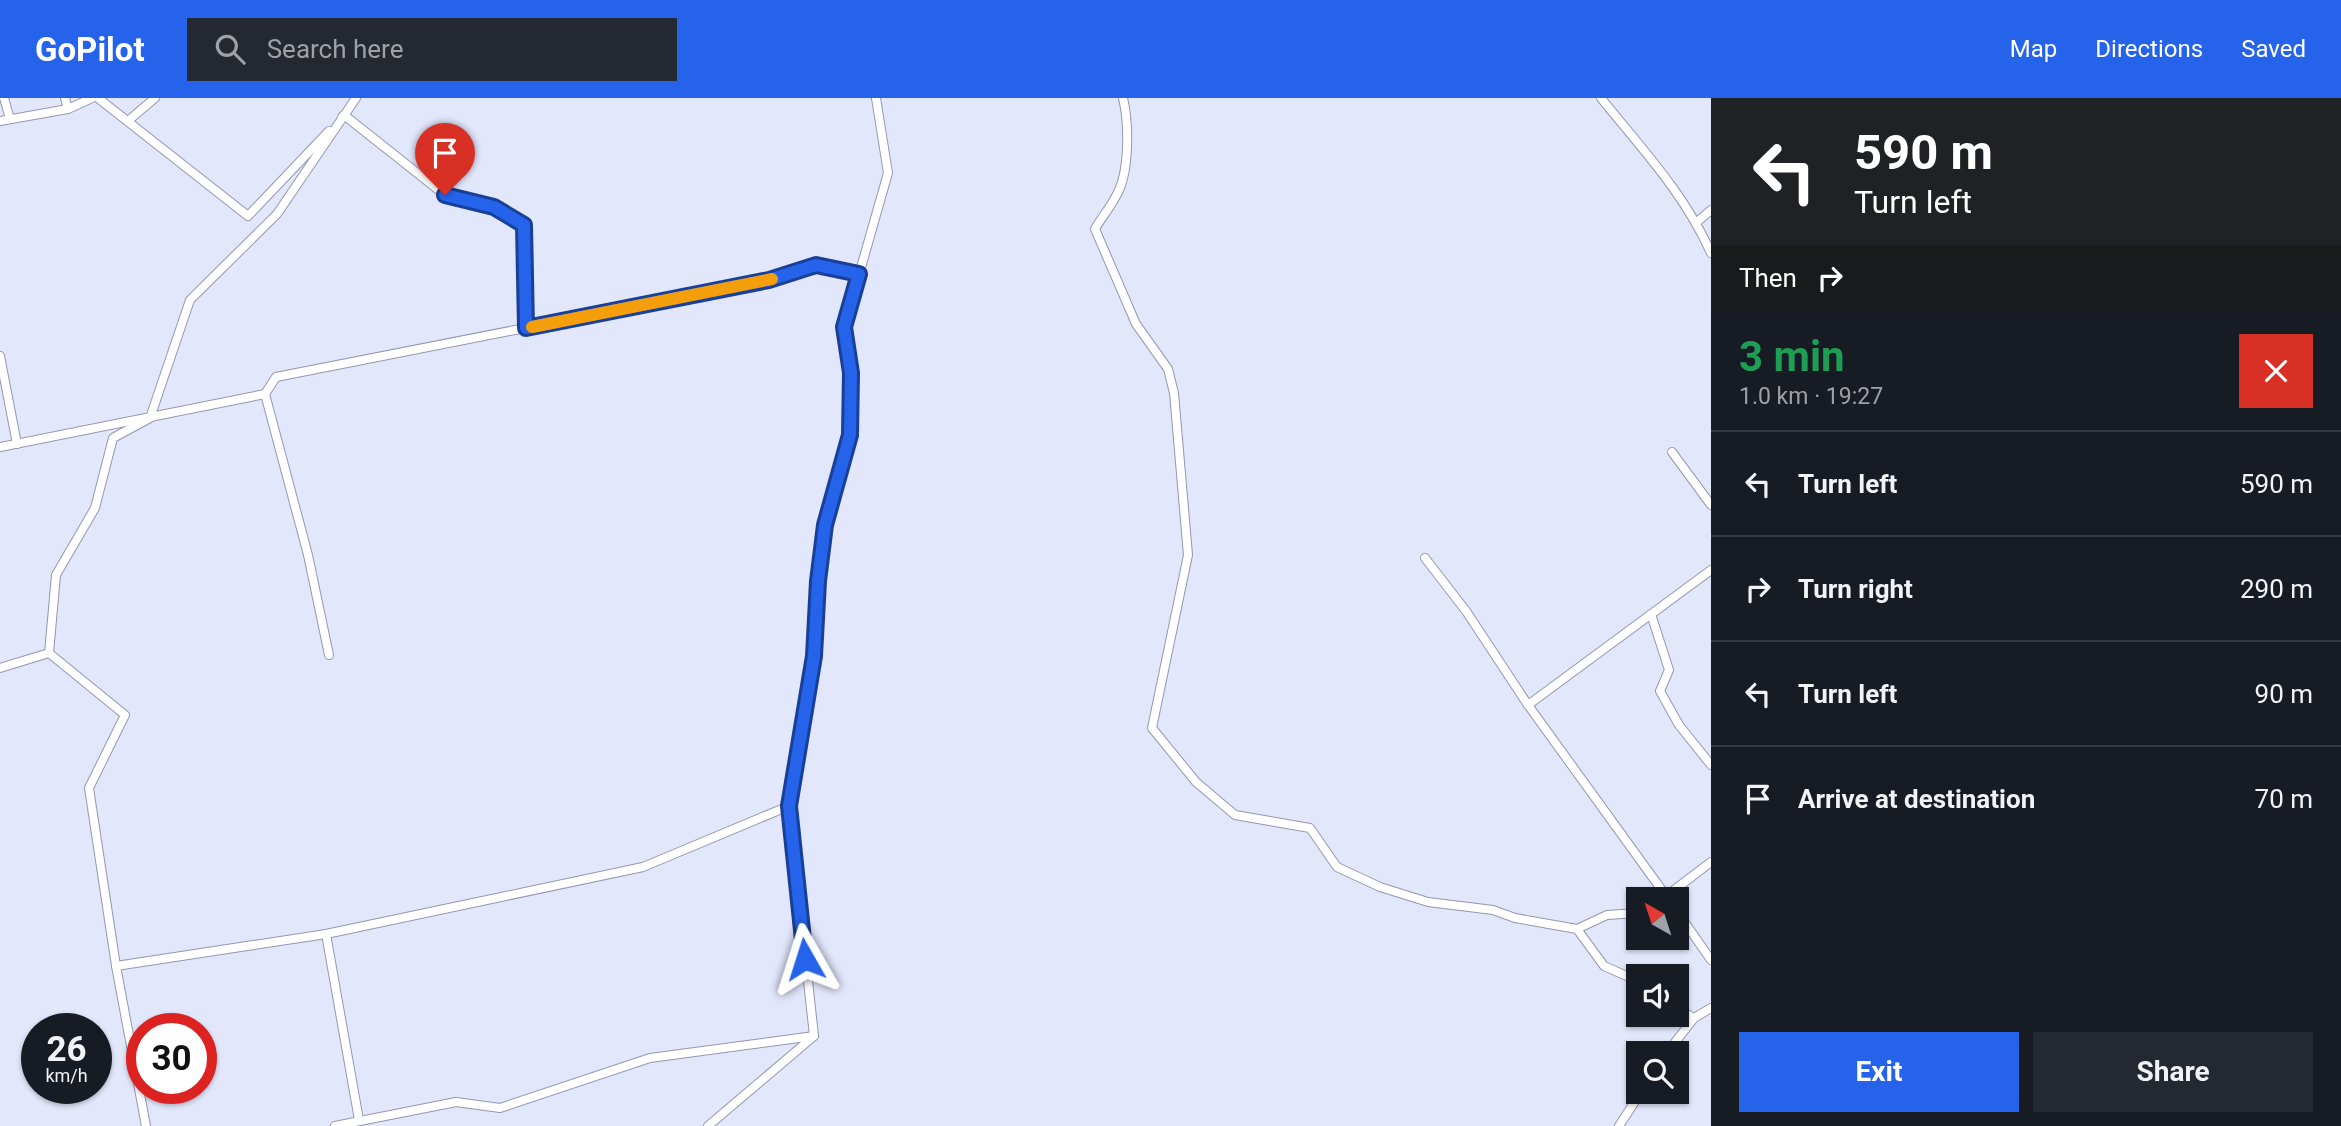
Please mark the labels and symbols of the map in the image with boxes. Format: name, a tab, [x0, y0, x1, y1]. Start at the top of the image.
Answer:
pin	[415, 123, 475, 195]
north arrow	[1626, 887, 1689, 950]
position arrow	[768, 922, 842, 996]
speed limit sign: 30	[126, 1013, 217, 1104]

